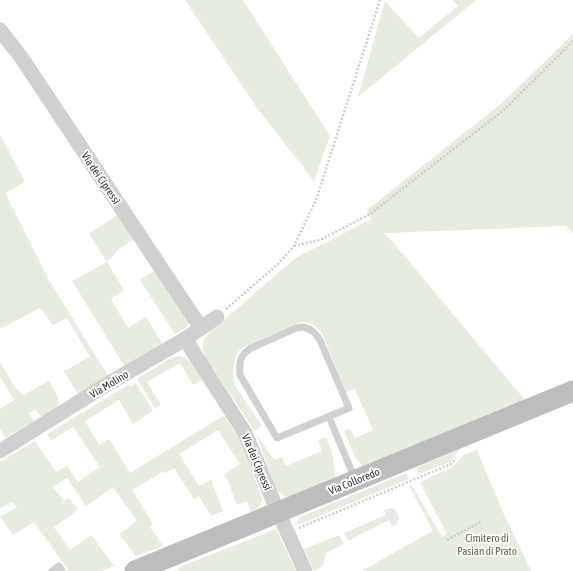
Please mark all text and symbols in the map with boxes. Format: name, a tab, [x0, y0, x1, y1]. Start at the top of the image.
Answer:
street label: Via dei Cipressi	[79, 150, 123, 206]
street label: Via Molino	[87, 368, 131, 400]
street label: Via dei Cipressi	[240, 432, 274, 492]
street label: Via Colloredo	[327, 465, 381, 497]
park label: Cimitero di Pasian di Prato	[457, 532, 517, 557]

